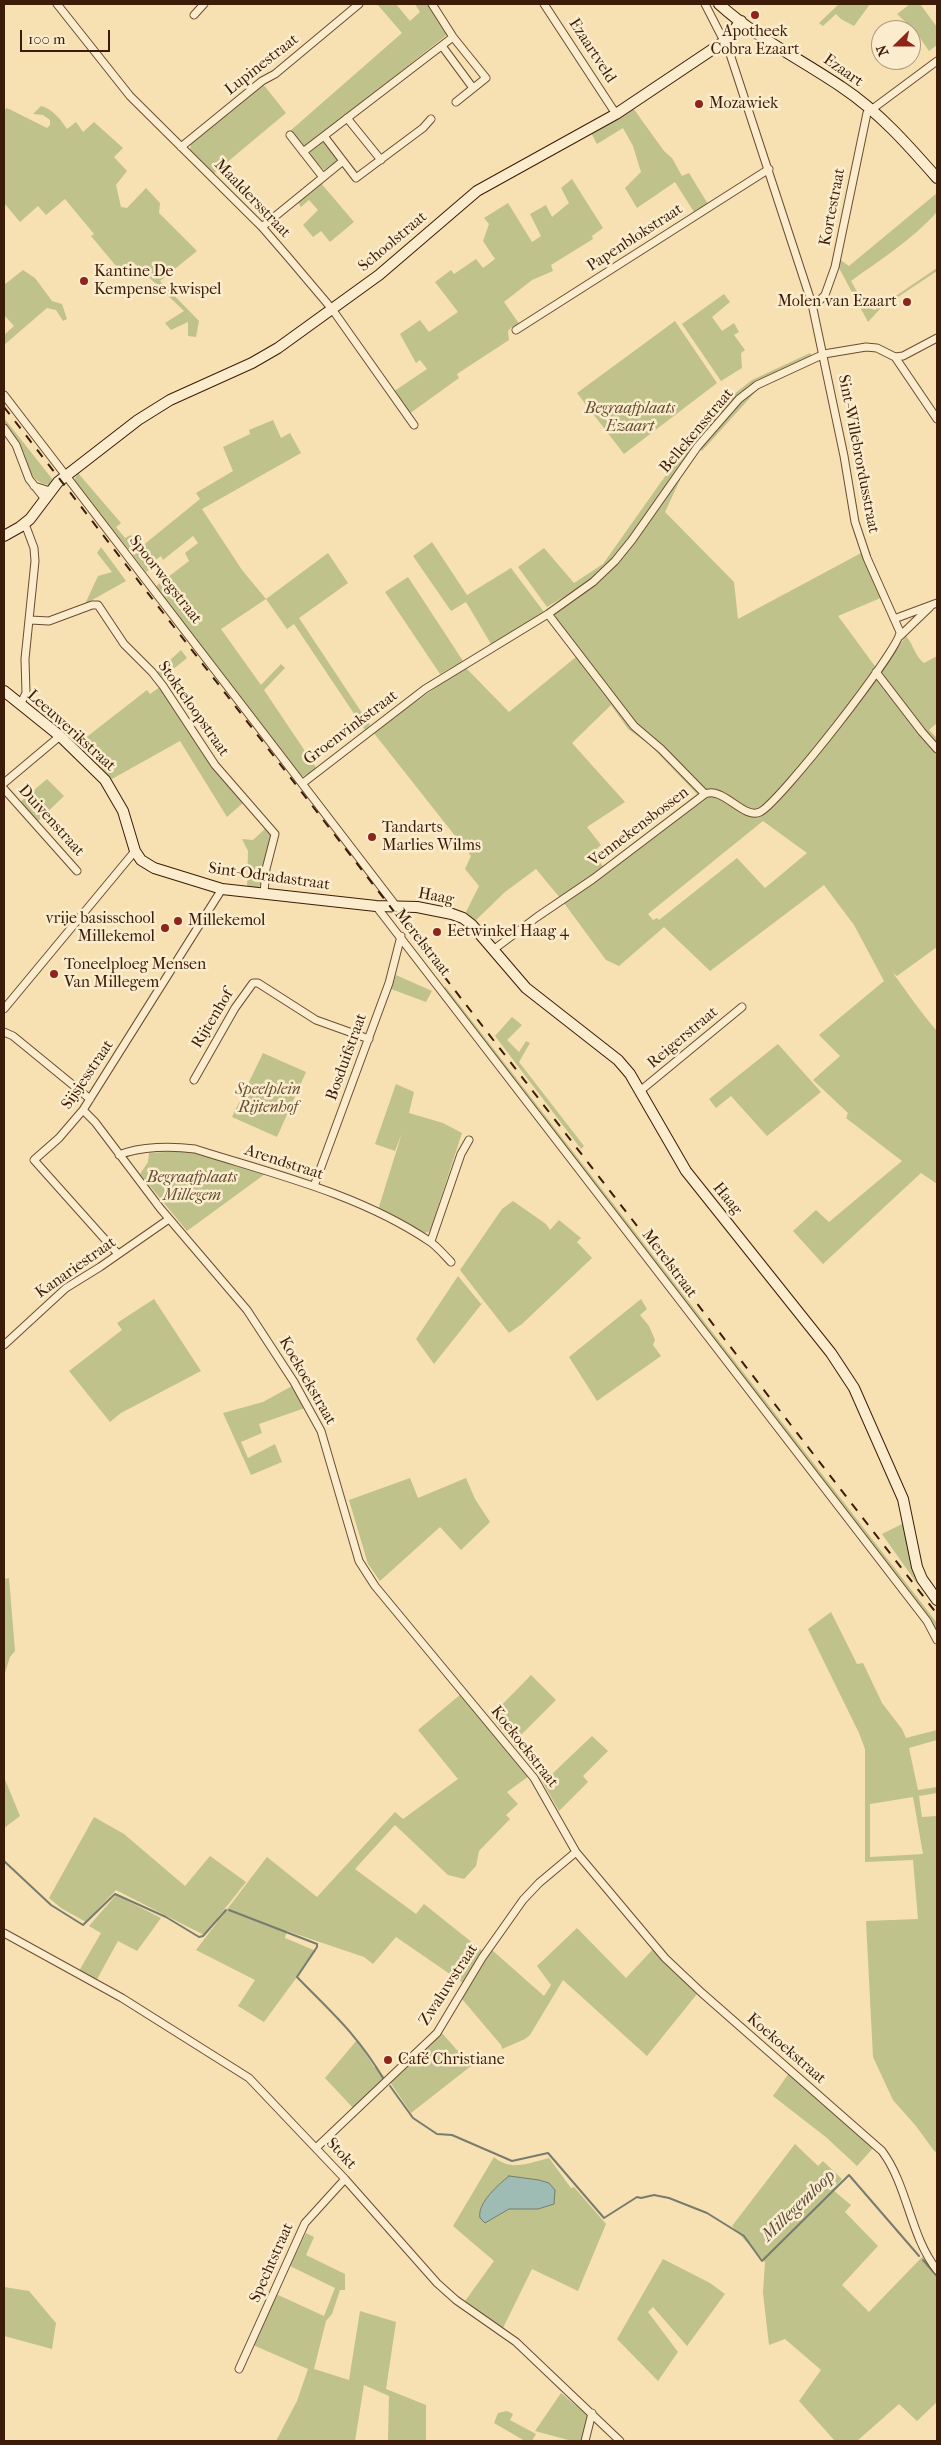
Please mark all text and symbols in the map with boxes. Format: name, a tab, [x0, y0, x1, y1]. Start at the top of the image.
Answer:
marker: Apotheek Cobra Ezaart	[749, 9, 761, 21]
street label: Ezaartveld	[564, 15, 620, 87]
scale bar	[22, 20, 112, 52]
north arrow	[871, 20, 921, 70]
place label: Apotheek Cobra Ezaart	[711, 22, 799, 60]
text: 100 m	[28, 30, 66, 48]
street label: Lupinestraat	[221, 30, 303, 100]
text: N	[873, 42, 892, 59]
street label: Ezaart	[819, 50, 867, 92]
place label: Mozawiek	[709, 94, 778, 114]
marker: Mozawiek	[693, 98, 705, 110]
street label: Maaldersstraat	[210, 156, 294, 242]
street label: Kortestraat	[816, 166, 850, 248]
street label: Papenblokstraat	[583, 200, 687, 276]
street label: Schoolstraat	[355, 208, 431, 276]
place label: Kantine De Kempense kwispel	[94, 262, 221, 300]
marker: Kantine De Kempense kwispel	[78, 275, 90, 287]
place label: Molen van Ezaart	[777, 292, 897, 312]
marker: Molen van Ezaart	[901, 296, 913, 308]
street label: Sint-Willebrordusstraat	[833, 373, 883, 535]
street label: Bellekensstraat	[656, 385, 738, 477]
park label: Begraafplaats Ezaart	[585, 399, 675, 437]
street label: Spoorwegstraat	[125, 532, 205, 628]
street label: Stokteloopstraat	[153, 658, 233, 760]
street label: Leeuwerikstraat	[23, 686, 119, 776]
street label: Groenvinkstraat	[300, 687, 402, 769]
street label: Duivenstraat	[14, 781, 88, 861]
street label: Vennekensbossen	[585, 783, 693, 871]
place label: Tandarts Marlies Wilms	[382, 818, 481, 856]
marker: Tandarts Marlies Wilms	[366, 831, 378, 843]
street label: Sint-Odradastraat	[207, 859, 331, 895]
street label: Haag	[416, 884, 456, 910]
street label: Merelstraat	[390, 905, 454, 981]
place label: vrije basisschool Millekemol	[45, 909, 155, 947]
place label: Millekemol	[188, 911, 266, 931]
marker: Millekemol	[172, 915, 184, 927]
marker: vrije basisschool Millekemol	[159, 922, 171, 934]
place label: Eetwinkel Haag 4	[447, 922, 569, 942]
marker: Eetwinkel Haag 4	[431, 926, 443, 938]
place label: Toneelploeg Mensen Van Millegem	[64, 955, 206, 993]
marker: Toneelploeg Mensen Van Millegem	[48, 968, 60, 980]
street label: Rijtenhof	[188, 986, 238, 1052]
street label: Reigerstraat	[644, 1003, 722, 1073]
street label: Bosduifstraat	[322, 1011, 372, 1103]
street label: Sijsjesstraat	[58, 1037, 118, 1113]
park label: Speelplein Rijtenhof	[235, 1080, 301, 1118]
street label: Arendstraat	[242, 1141, 326, 1185]
park label: Begraafplaats Millegem	[147, 1168, 237, 1206]
street label: Haag	[708, 1179, 746, 1219]
street label: Merelstraat	[637, 1226, 701, 1302]
street label: Kanariestraat	[32, 1233, 120, 1303]
street label: Koekoekstraat	[274, 1334, 340, 1428]
street label: Koekoekstraat	[486, 1702, 562, 1792]
street label: Zwaluwstraat	[415, 1940, 483, 2030]
street label: Koekoekstraat	[743, 2009, 829, 2089]
place label: Café Christiane	[398, 2050, 505, 2070]
marker: Café Christiane	[382, 2054, 394, 2066]
street label: Stokt	[322, 2134, 360, 2174]
water label: Millegemloop	[758, 2165, 840, 2247]
street label: Spechtstraat	[246, 2220, 298, 2306]

